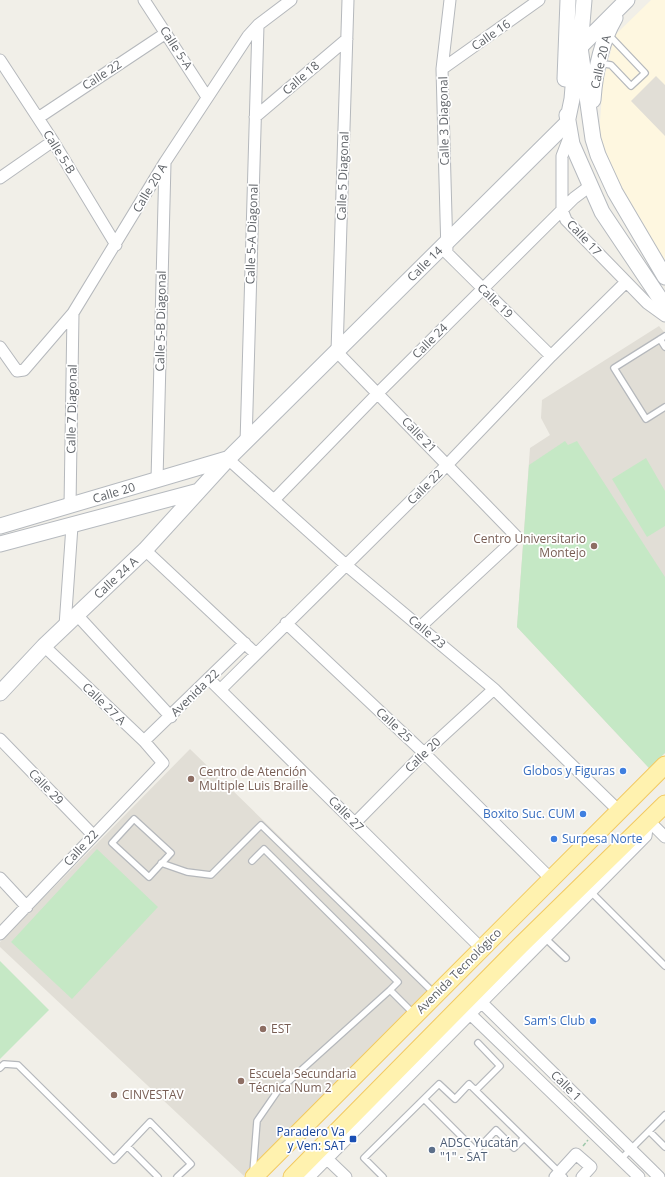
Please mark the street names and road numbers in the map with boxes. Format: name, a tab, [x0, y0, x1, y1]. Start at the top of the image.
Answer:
street label: Calle 16	[468, 15, 514, 54]
street label: Calle 5-A	[156, 23, 197, 73]
street label: Calle 20 A	[586, 33, 615, 90]
street label: Calle 22	[79, 55, 125, 94]
street label: Calle 18	[279, 57, 323, 98]
street label: Calle 3 Diagonal	[434, 76, 453, 166]
street label: Calle 5-B	[39, 127, 80, 177]
street label: Calle 5 Diagonal	[332, 131, 353, 221]
street label: Calle 20 A	[128, 160, 171, 216]
street label: Calle 5-A Diagonal	[241, 183, 262, 285]
street label: Calle 17	[563, 216, 606, 260]
street label: Calle 14	[403, 242, 446, 285]
street label: Calle 5-B Diagonal	[151, 270, 170, 372]
street label: Calle 19	[474, 279, 517, 322]
street label: Calle 24	[408, 319, 451, 362]
street label: Calle 7 Diagonal	[62, 364, 81, 454]
street label: Calle 21	[398, 413, 441, 456]
street label: Calle 22	[403, 465, 446, 508]
street label: Calle 20	[90, 478, 137, 507]
street label: Calle 24 A	[90, 553, 142, 602]
street label: Calle 23	[405, 611, 450, 652]
street label: Avenida 22	[167, 665, 223, 720]
street label: Calle 27 A	[79, 679, 130, 729]
street label: Calle 25	[372, 703, 416, 746]
street label: Calle 20	[401, 733, 444, 776]
street label: Calle 29	[25, 765, 68, 808]
street label: Calle 27	[325, 792, 368, 835]
street label: Calle 22	[59, 826, 102, 870]
street label: Avenida Tecnológico	[412, 924, 505, 1017]
street label: Calle 1	[547, 1067, 585, 1105]

